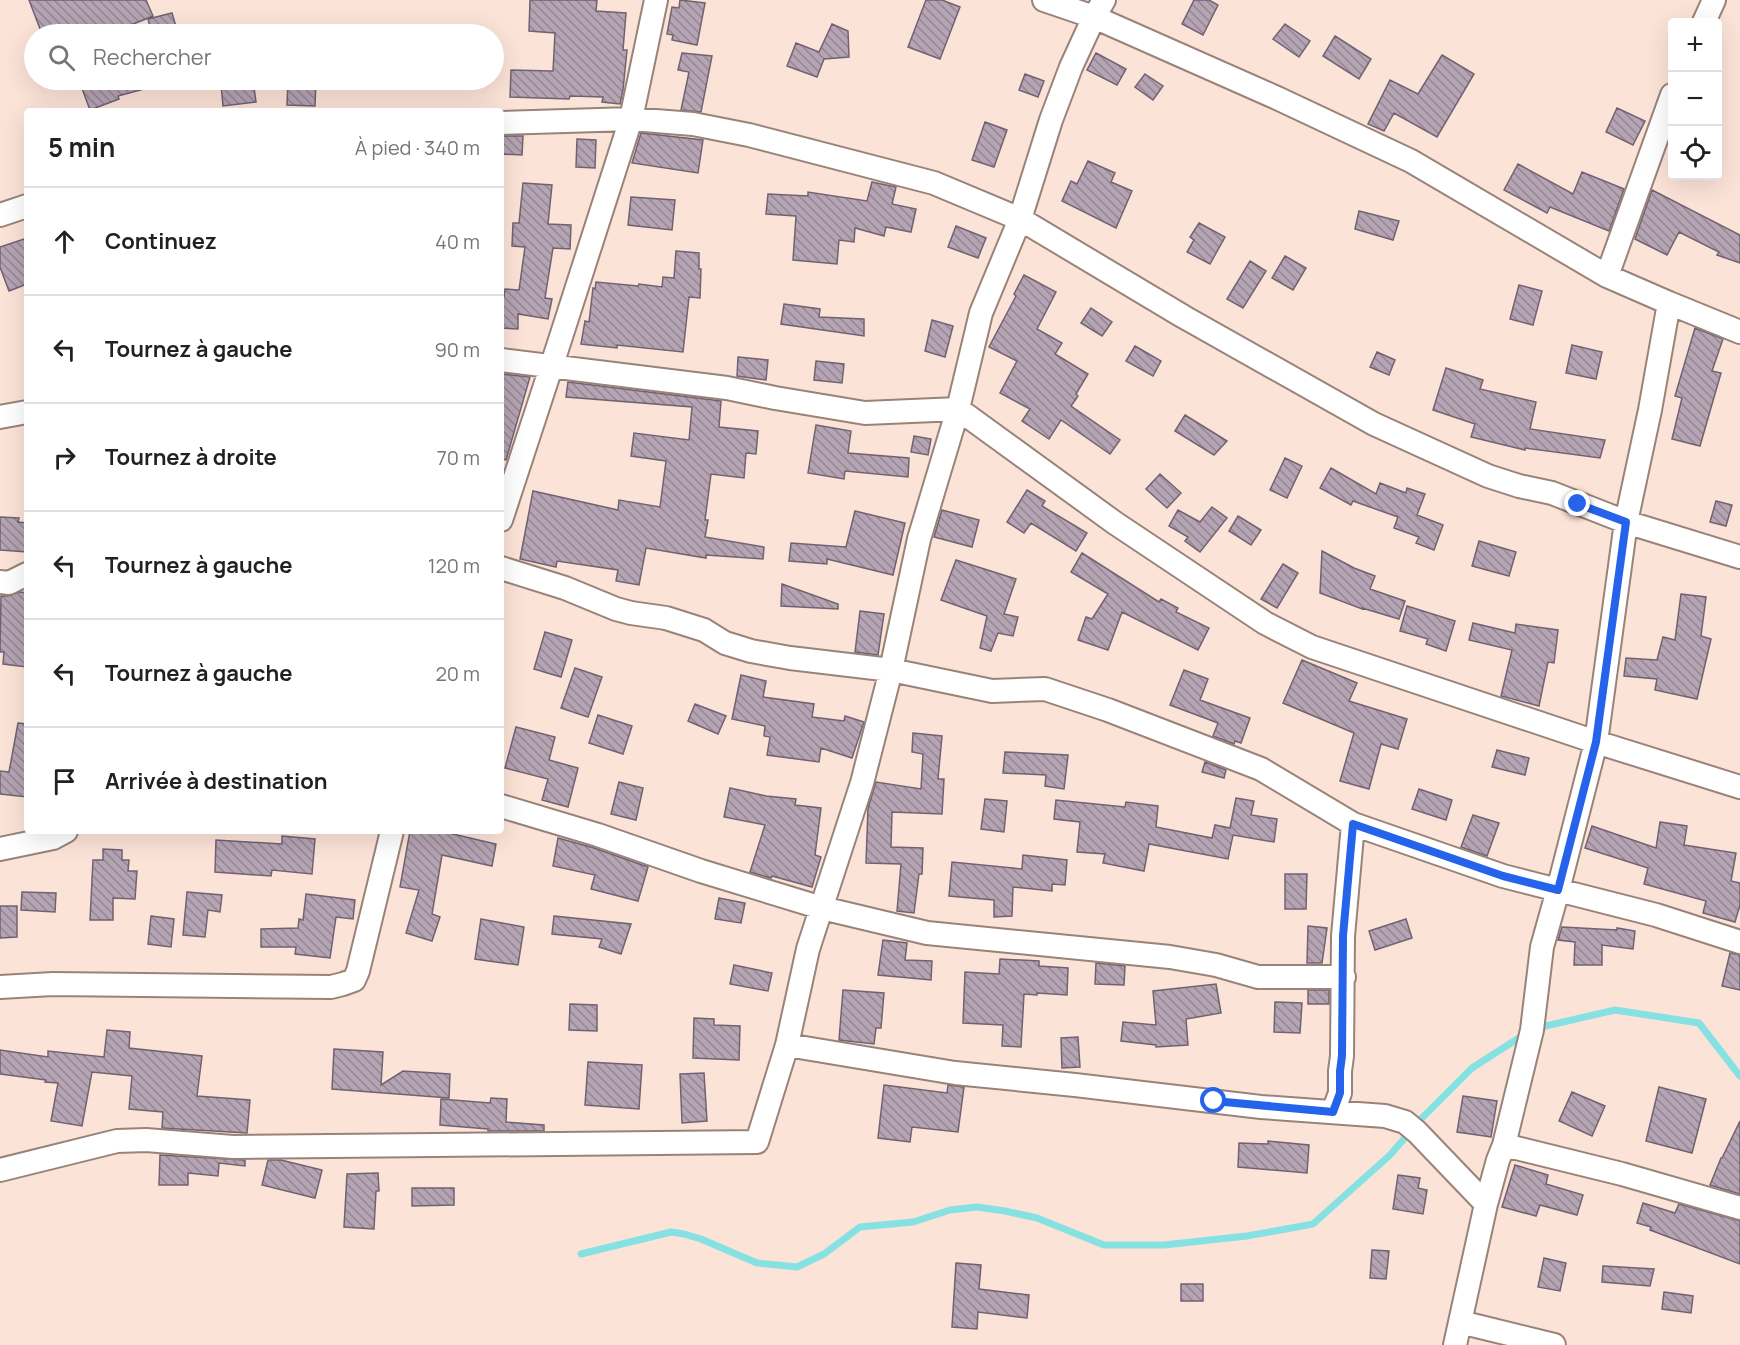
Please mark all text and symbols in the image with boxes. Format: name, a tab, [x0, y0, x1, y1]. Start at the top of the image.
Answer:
map controls	[1668, 18, 1722, 180]
button: +	[1668, 18, 1722, 72]
search box	[24, 24, 504, 90]
icon: search	[45, 41, 78, 74]
text: Rechercher	[93, 42, 212, 72]
button: −	[1668, 72, 1722, 126]
button: locate	[1668, 126, 1722, 180]
text: 5 min	[48, 129, 115, 165]
text: À pied · 340 m	[355, 134, 480, 161]
icon: ahead	[48, 225, 81, 258]
text: Continuez	[105, 226, 217, 256]
text: 40 m	[435, 228, 480, 255]
icon: left	[48, 333, 81, 366]
text: Tournez à gauche	[105, 334, 292, 364]
text: 90 m	[434, 336, 480, 363]
icon: right	[48, 441, 81, 474]
text: Tournez à droite	[105, 442, 277, 472]
text: 70 m	[437, 444, 480, 471]
route end	[1564, 490, 1590, 516]
icon: left	[48, 549, 81, 582]
text: Tournez à gauche	[105, 550, 292, 580]
text: 120 m	[428, 552, 480, 579]
icon: left	[48, 657, 81, 690]
text: Tournez à gauche	[105, 658, 292, 688]
text: 20 m	[435, 660, 480, 687]
icon: arrive	[48, 765, 81, 798]
text: Arrivée à destination	[105, 766, 328, 796]
route start	[1200, 1087, 1226, 1113]

